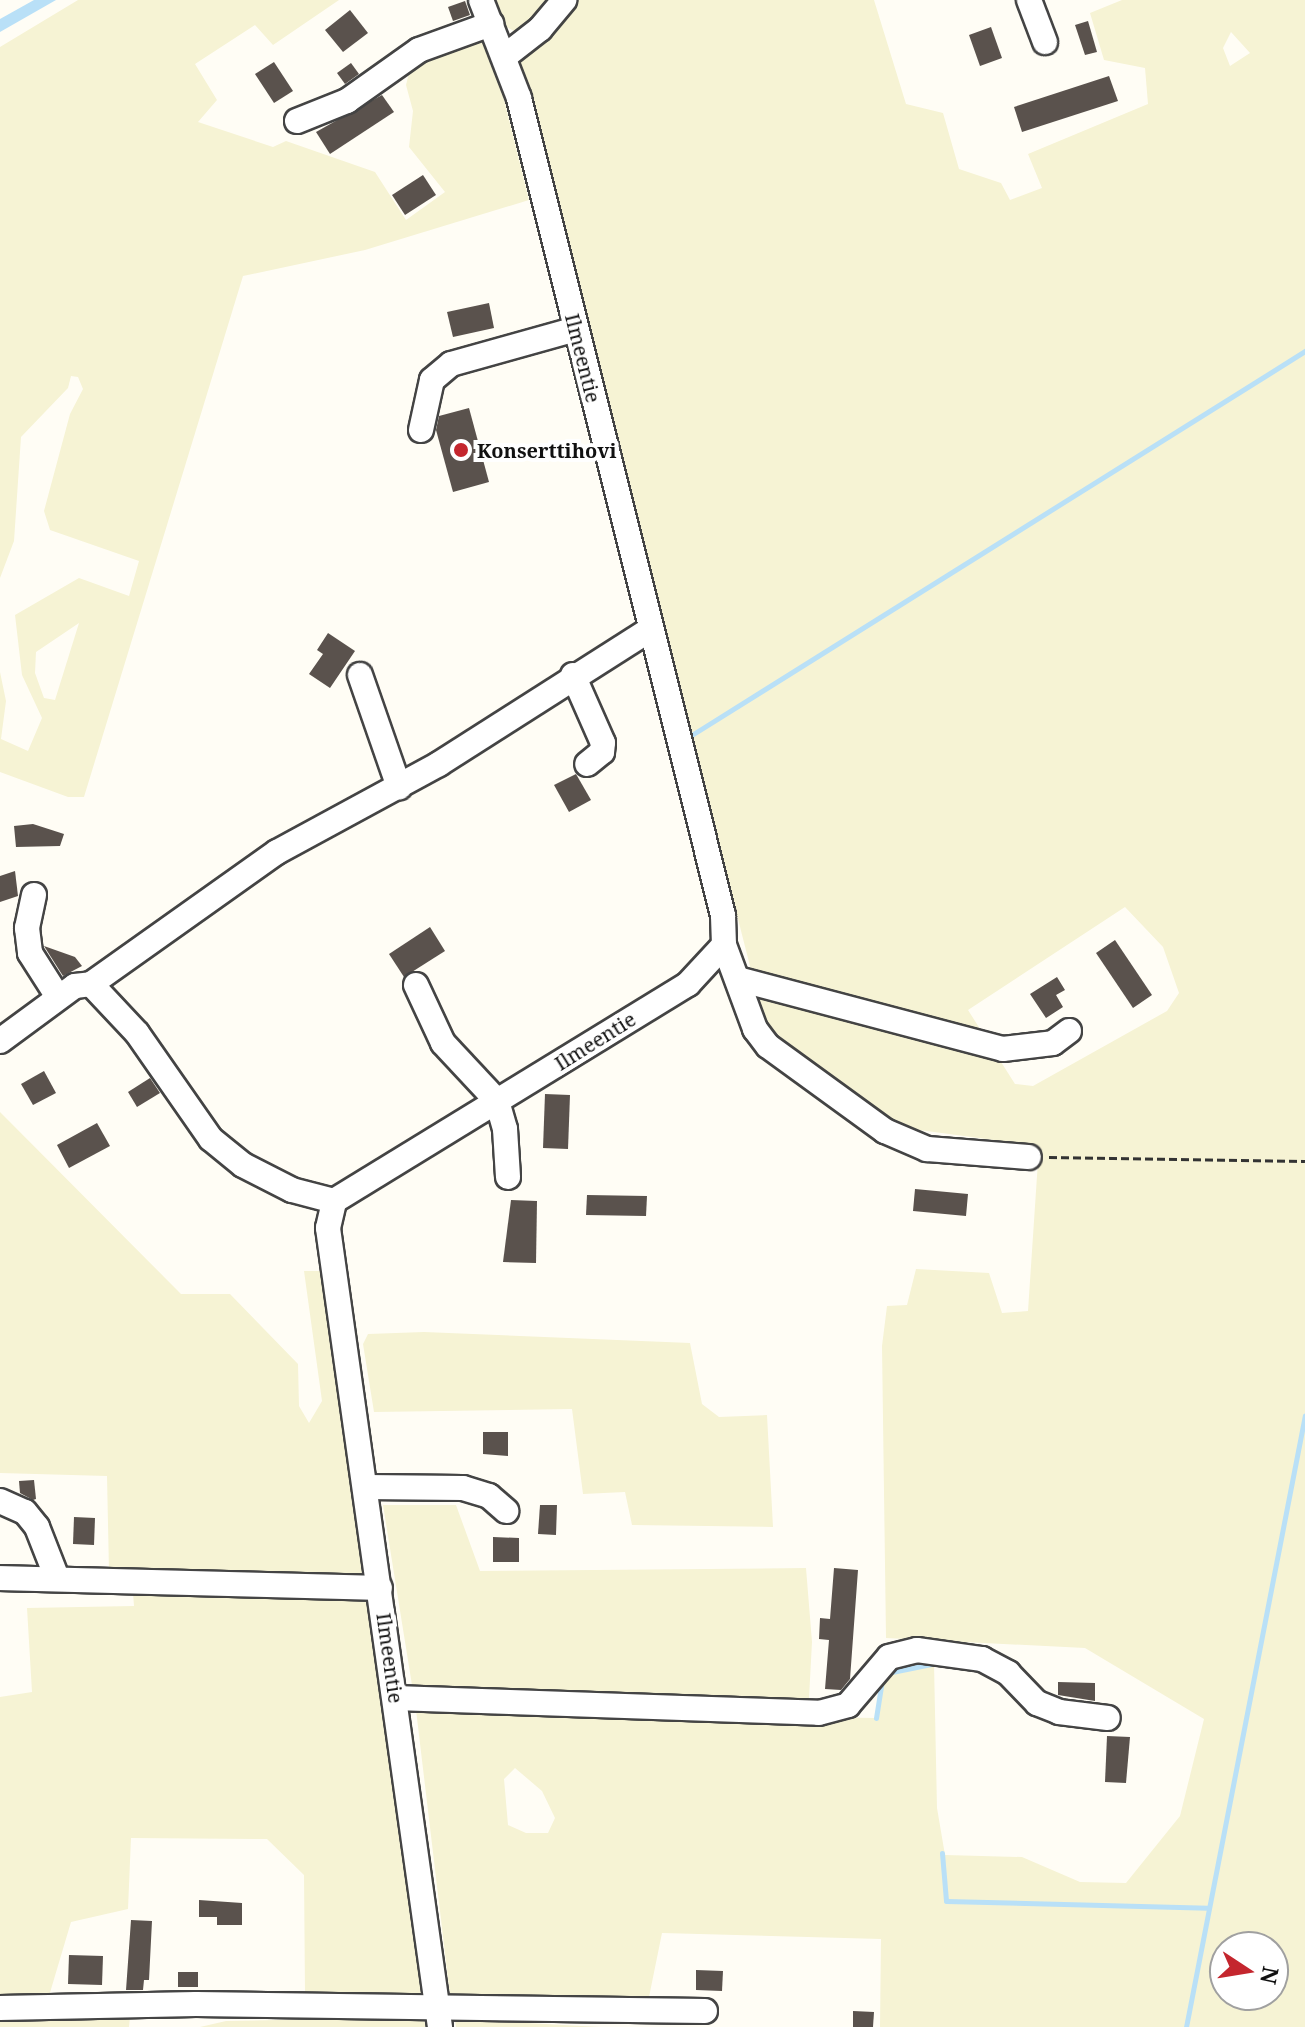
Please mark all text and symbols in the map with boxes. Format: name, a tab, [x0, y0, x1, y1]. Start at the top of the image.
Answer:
street label: Ilmeentie	[560, 311, 606, 405]
place label: Konserttihovi	[477, 438, 616, 462]
marker: Konserttihovi	[452, 441, 470, 459]
street label: Ilmeentie	[550, 1007, 640, 1075]
street label: Ilmeentie	[372, 1611, 408, 1705]
north arrow	[1209, 1931, 1289, 2011]
text: N	[1254, 1964, 1287, 1987]

